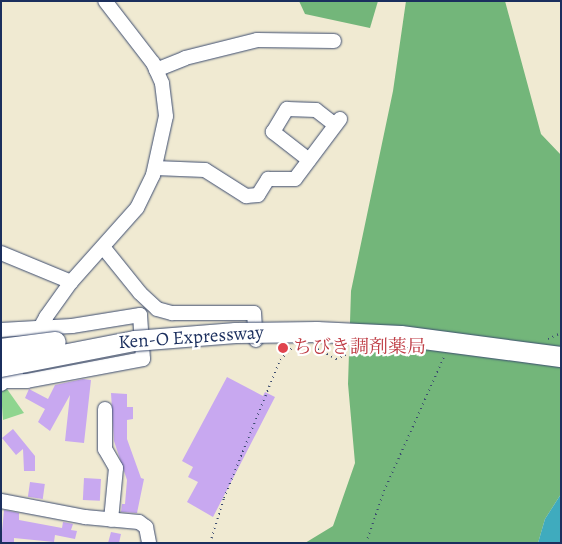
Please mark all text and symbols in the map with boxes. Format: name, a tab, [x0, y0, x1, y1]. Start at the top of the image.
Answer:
street label: Ken-O Expressway	[118, 322, 264, 354]
place label: ちびき調剤薬局	[293, 337, 426, 359]
marker: ちびき調剤薬局	[277, 342, 289, 354]

